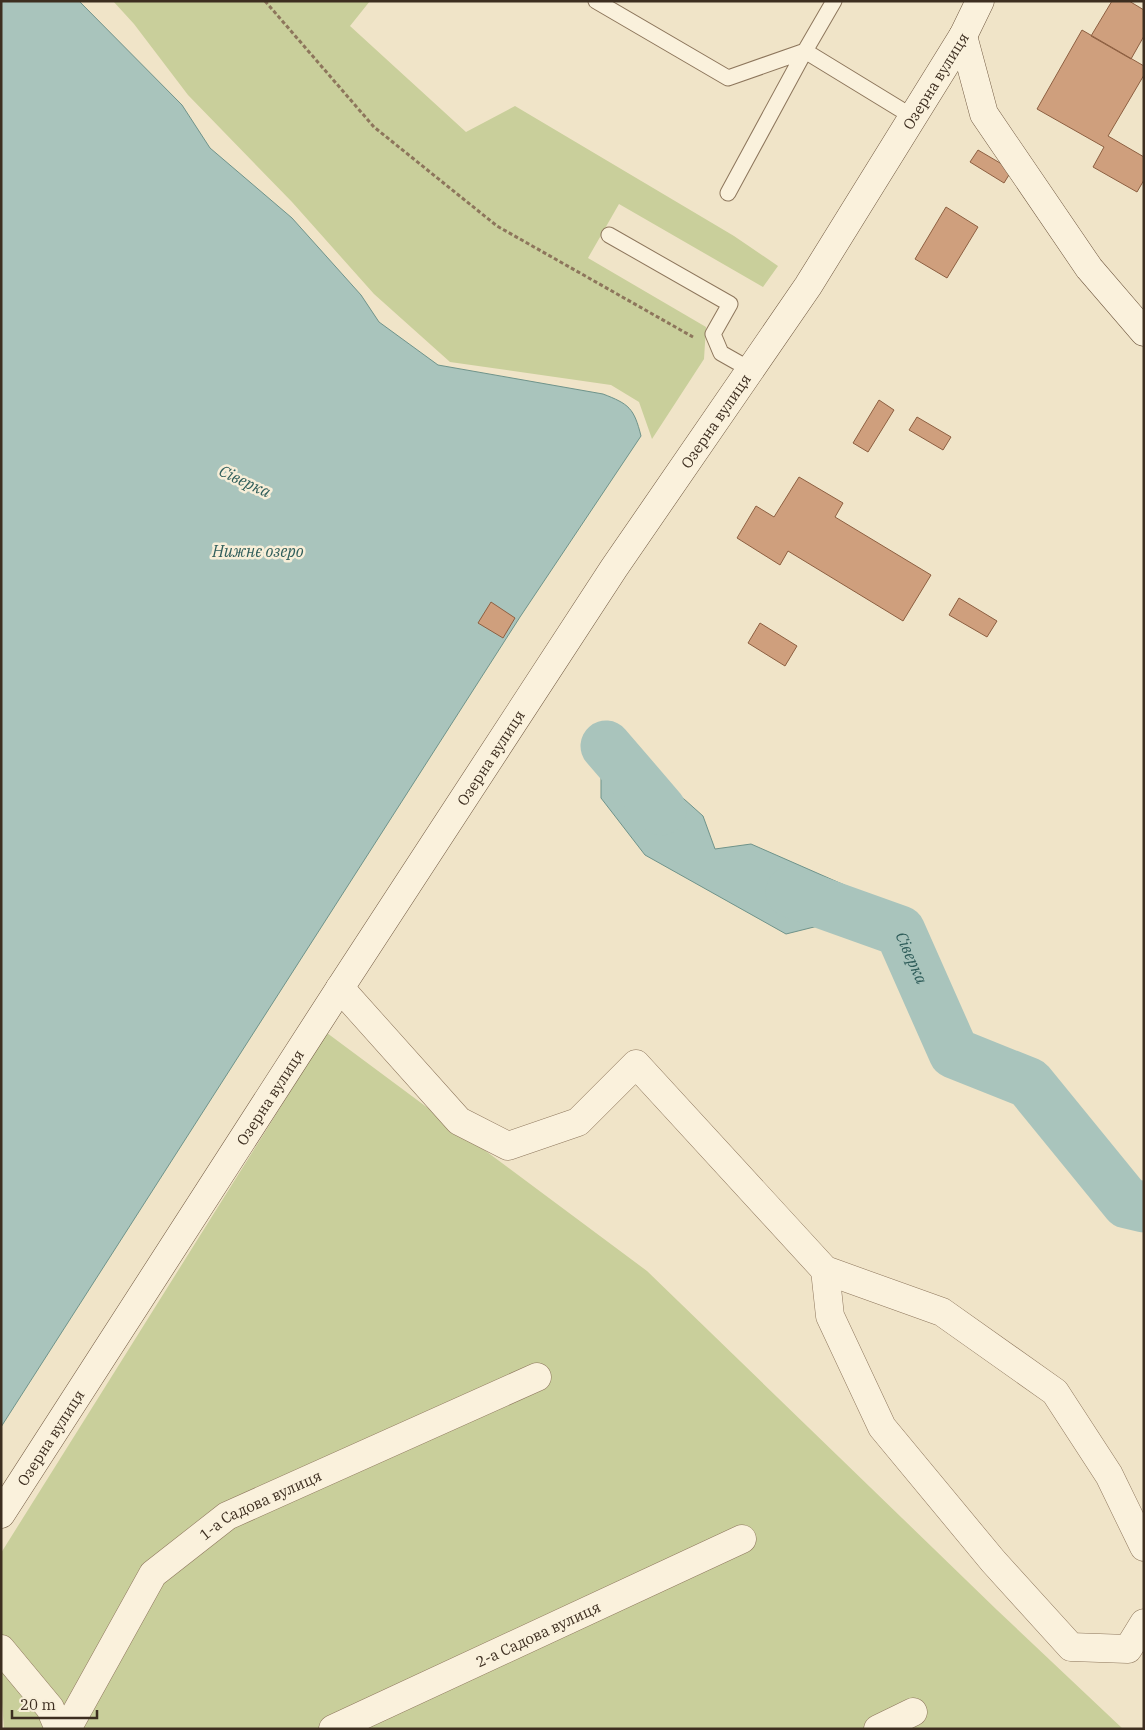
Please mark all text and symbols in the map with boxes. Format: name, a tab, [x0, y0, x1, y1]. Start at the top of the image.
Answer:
street label: Озерна вулиця	[898, 29, 972, 133]
street label: Озерна вулиця	[676, 370, 754, 472]
water label: Сіверка	[216, 460, 274, 502]
water label: Нижнє озеро	[211, 541, 304, 561]
street label: Озерна вулиця	[452, 706, 529, 809]
water label: Сіверка	[892, 929, 932, 987]
street label: Озерна вулиця	[232, 1045, 308, 1149]
street label: Озерна вулиця	[12, 1386, 88, 1489]
street label: 1-а Садова вулиця	[195, 1465, 324, 1544]
street label: 2-а Садова вулиця	[473, 1597, 603, 1671]
scale bar	[12, 1688, 98, 1720]
text: 20 m	[20, 1695, 56, 1714]

